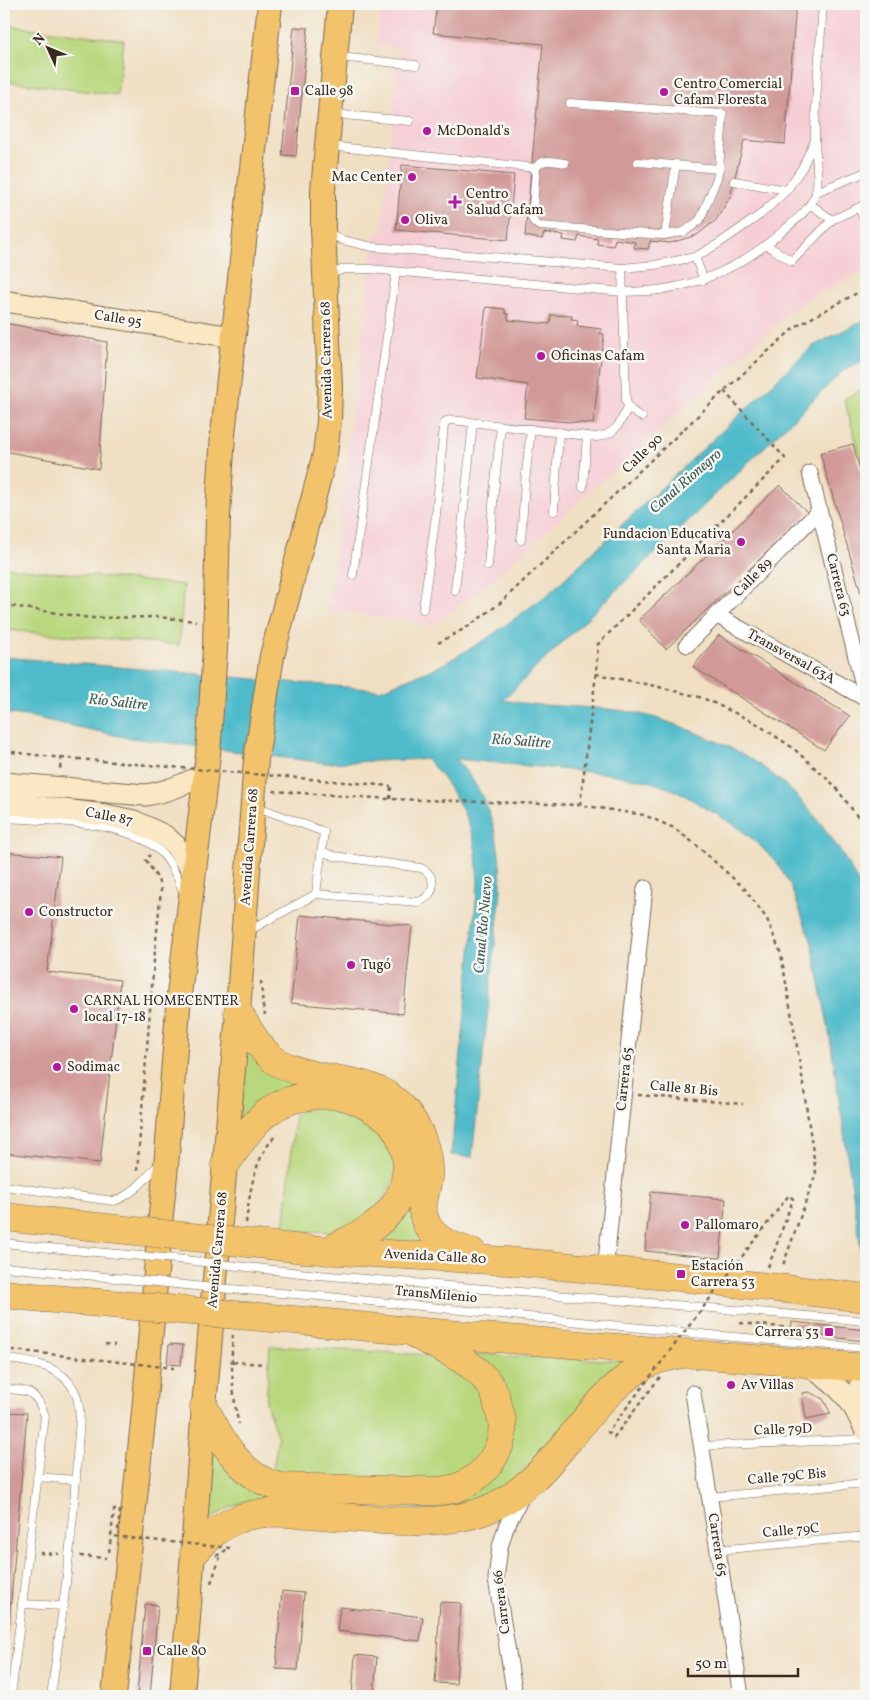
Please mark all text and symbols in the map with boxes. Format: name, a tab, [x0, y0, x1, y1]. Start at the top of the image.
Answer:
north arrow	[22, 22, 72, 72]
text: N	[29, 30, 50, 50]
place label: Centro Comercial Cafam Floresta	[674, 75, 782, 110]
place label: Calle 98	[305, 82, 353, 101]
marker: Calle 98	[289, 85, 301, 97]
marker: Centro Comercial Cafam Floresta	[658, 86, 670, 98]
place label: McDonald's	[437, 122, 510, 141]
marker: McDonald's	[421, 125, 433, 137]
place label: Mac Center	[332, 168, 402, 187]
marker: Mac Center	[406, 171, 418, 183]
place label: Centro Salud Cafam	[466, 185, 544, 220]
marker: Centro Salud Cafam	[448, 195, 462, 209]
place label: Oliva	[415, 211, 448, 230]
marker: Oliva	[399, 214, 411, 226]
street label: Avenida Carrera 68	[316, 301, 338, 419]
street label: Calle 95	[93, 306, 143, 332]
place label: Oficinas Cafam	[551, 347, 645, 366]
marker: Oficinas Cafam	[535, 350, 547, 362]
street label: Calle 90	[618, 430, 668, 478]
water label: Canal Rionegro	[645, 444, 727, 519]
place label: Fundacion Educativa Santa Maria	[603, 525, 731, 560]
marker: Fundacion Educativa Santa Maria	[735, 536, 747, 548]
street label: Carrera 63	[821, 552, 855, 618]
street label: Calle 89	[729, 554, 777, 602]
street label: Transversal 63A	[743, 625, 839, 689]
water label: Río Salitre	[87, 689, 149, 717]
water label: Río Salitre	[491, 729, 552, 755]
street label: Avenida Carrera 68	[236, 788, 264, 906]
street label: Calle 87	[84, 803, 134, 831]
water label: Canal Río Nuevo	[469, 875, 499, 974]
place label: Constructor	[39, 903, 113, 922]
marker: Constructor	[23, 906, 35, 918]
place label: Tugó	[361, 956, 391, 975]
marker: Tugó	[345, 959, 357, 971]
place label: CARNAL HOMECENTER local 17-18	[84, 992, 239, 1027]
marker: CARNAL HOMECENTER local 17-18	[68, 1003, 80, 1015]
street label: Carrera 65	[612, 1046, 638, 1112]
place label: Sodimac	[67, 1058, 120, 1077]
marker: Sodimac	[51, 1061, 63, 1073]
street label: Calle 81 Bis	[649, 1077, 719, 1101]
street label: Avenida Carrera 68	[203, 1191, 233, 1309]
place label: Pallomaro	[695, 1216, 759, 1235]
marker: Pallomaro	[679, 1219, 691, 1231]
street label: Avenida Calle 80	[383, 1245, 487, 1269]
place label: Estación Carrera 53	[691, 1257, 755, 1292]
marker: Estación Carrera 53	[675, 1268, 687, 1280]
street label: TransMilenio	[394, 1282, 478, 1308]
place label: Carrera 53	[755, 1323, 819, 1342]
marker: Carrera 53	[823, 1326, 835, 1338]
place label: Av Villas	[741, 1376, 794, 1395]
marker: Av Villas	[725, 1379, 737, 1391]
street label: Calle 79D	[754, 1419, 812, 1441]
street label: Calle 79C Bis	[747, 1464, 827, 1490]
street label: Carrera 65	[703, 1512, 731, 1578]
street label: Calle 79C	[762, 1519, 820, 1543]
street label: Carrera 66	[489, 1569, 515, 1635]
place label: Calle 80	[157, 1642, 206, 1661]
marker: Calle 80	[141, 1645, 153, 1657]
scale bar	[688, 1645, 798, 1677]
text: 50 m	[695, 1654, 727, 1675]

